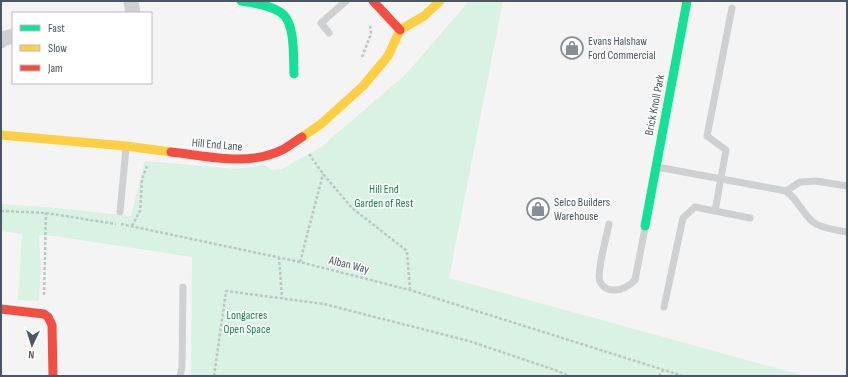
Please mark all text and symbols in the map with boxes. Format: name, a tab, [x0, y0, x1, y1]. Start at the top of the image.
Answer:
legend	[12, 12, 152, 84]
text: Fast	[48, 21, 65, 36]
place label: Evans Halshaw Ford Commercial	[588, 34, 656, 63]
shop icon: Evans Halshaw Ford Commercial	[559, 35, 585, 61]
text: Slow	[48, 41, 67, 56]
text: Jam	[47, 61, 63, 76]
street label: Brick Knoll Park	[642, 73, 668, 137]
street label: Hill End Lane	[191, 135, 243, 155]
park label: Hill End Garden of Rest	[354, 182, 414, 211]
place label: Selco Builders Warehouse	[554, 195, 610, 224]
shop icon: Selco Builders Warehouse	[525, 196, 551, 222]
street label: Alban Way	[326, 253, 371, 277]
park label: Longacres Open Space	[223, 308, 271, 337]
north arrow	[12, 325, 52, 365]
text: N	[28, 348, 35, 361]

